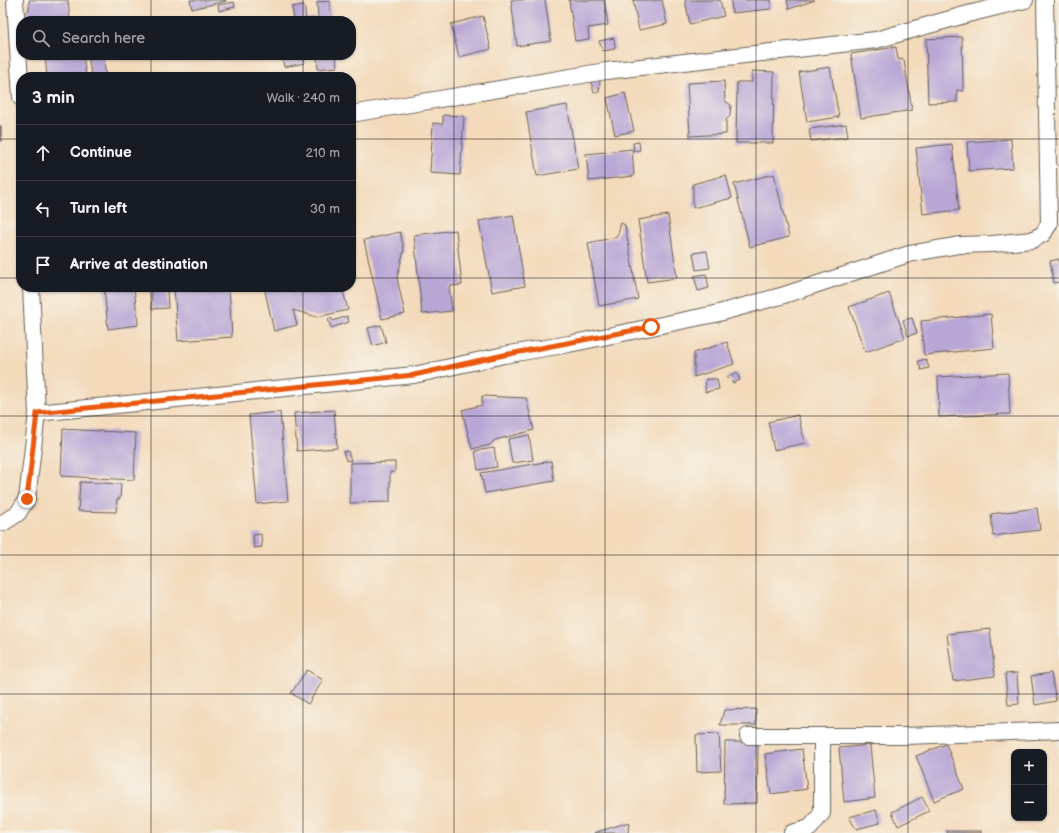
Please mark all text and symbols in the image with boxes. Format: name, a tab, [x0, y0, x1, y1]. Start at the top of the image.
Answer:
search box	[16, 16, 356, 60]
icon: search	[30, 27, 52, 49]
text: Search here	[62, 29, 145, 48]
text: 3 min	[32, 88, 75, 108]
text: Walk · 240 m	[266, 90, 340, 106]
icon: ahead	[32, 142, 54, 164]
text: Continue	[70, 143, 132, 162]
text: 210 m	[306, 145, 340, 161]
icon: left	[32, 198, 54, 220]
text: Turn left	[70, 199, 127, 218]
text: 30 m	[310, 201, 340, 217]
icon: arrive	[32, 254, 54, 276]
text: Arrive at destination	[70, 255, 208, 274]
route start	[642, 318, 660, 336]
route end	[18, 490, 36, 508]
map controls	[1011, 749, 1047, 821]
button: +	[1011, 749, 1047, 785]
button: −	[1011, 785, 1047, 821]

